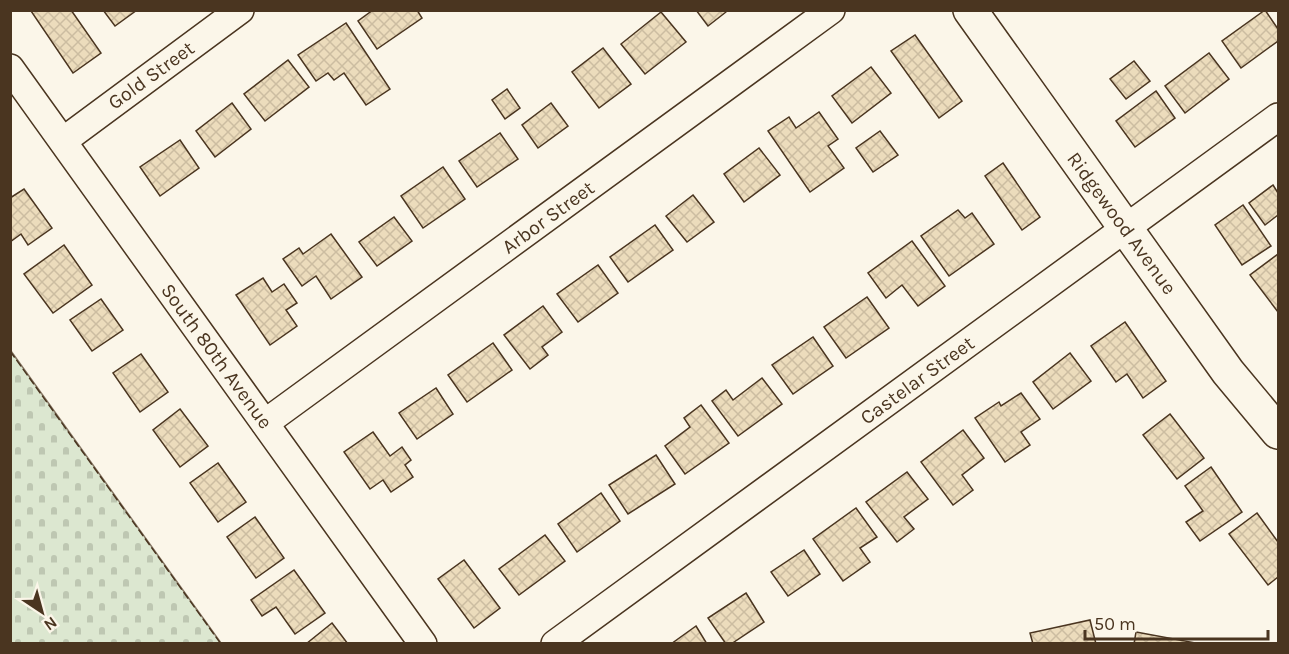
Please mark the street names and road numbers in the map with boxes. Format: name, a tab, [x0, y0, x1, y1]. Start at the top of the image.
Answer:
street label: Gold Street	[104, 36, 199, 114]
street label: Ridgewood Avenue	[1062, 148, 1181, 299]
street label: Arbor Street	[498, 176, 599, 259]
street label: South 80th Avenue	[156, 279, 277, 433]
street label: Castelar Street	[856, 331, 979, 429]

